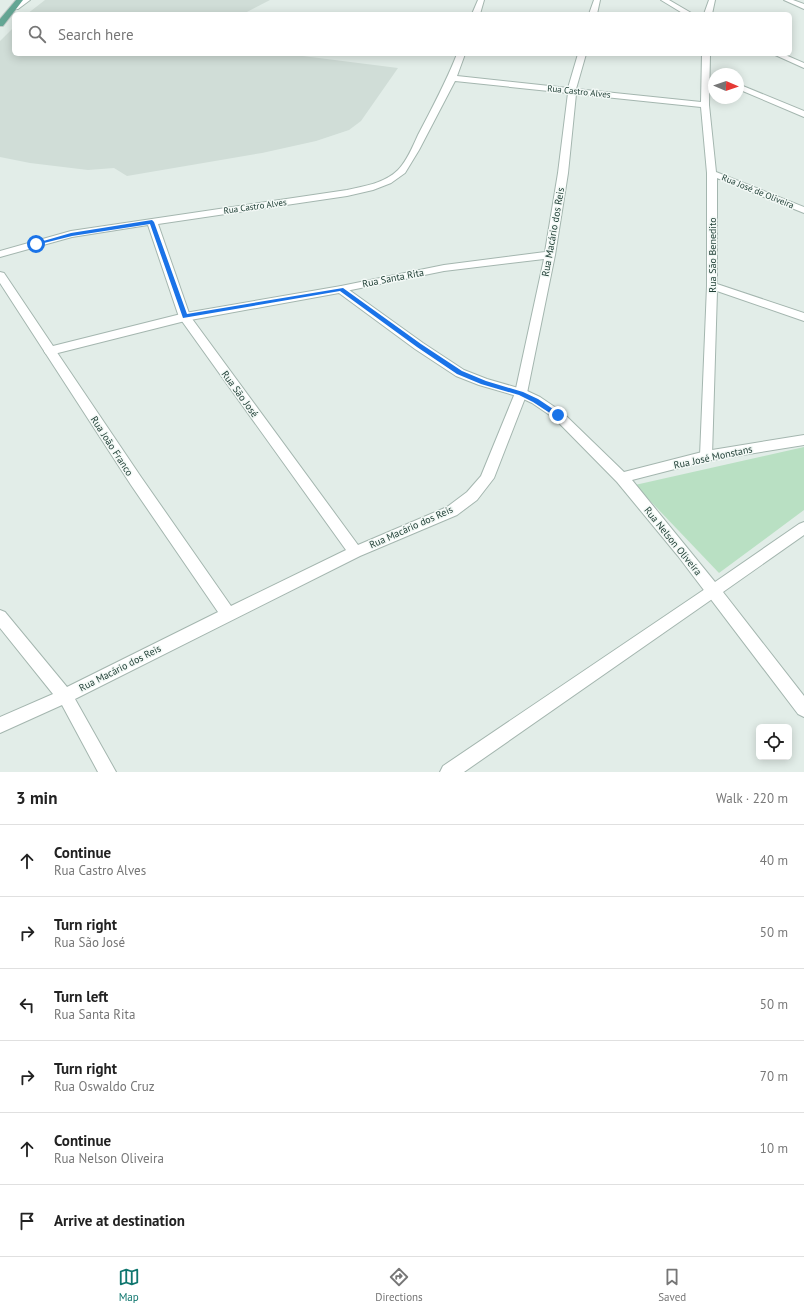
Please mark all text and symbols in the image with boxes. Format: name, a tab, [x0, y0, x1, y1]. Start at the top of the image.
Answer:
search box	[12, 12, 792, 56]
icon: search	[26, 23, 48, 45]
text: Search here	[58, 25, 134, 44]
north arrow	[708, 68, 744, 104]
street label: Rua Castro Alves	[547, 82, 611, 100]
street label: Rua José de Oliveira	[720, 171, 796, 211]
street label: Rua Macário dos Reis	[539, 186, 567, 278]
street label: Rua Castro Alves	[223, 196, 288, 216]
street label: Rua São Benedito	[706, 217, 719, 293]
route start	[27, 235, 45, 253]
street label: Rua Santa Rita	[361, 266, 425, 290]
street label: Rua São José	[219, 368, 261, 420]
route end	[549, 406, 567, 424]
street label: Rua João Franco	[88, 414, 136, 478]
street label: Rua José Monstans	[672, 442, 754, 472]
street label: Rua Macário dos Reis	[367, 503, 455, 551]
street label: Rua Nelson Oliveira	[641, 504, 705, 578]
street label: Rua Macário dos Reis	[77, 642, 163, 694]
map controls	[756, 724, 792, 760]
button: locate	[756, 724, 792, 760]
text: 3 min	[16, 787, 57, 809]
text: Walk · 220 m	[716, 790, 788, 807]
text: Continue	[54, 843, 111, 862]
icon: ahead	[16, 850, 38, 872]
text: 40 m	[760, 852, 788, 869]
text: Rua Castro Alves	[54, 862, 146, 879]
text: Turn right	[54, 915, 117, 934]
icon: right	[16, 922, 38, 944]
text: 50 m	[760, 924, 788, 941]
text: Rua São José	[54, 934, 125, 951]
text: Turn left	[54, 987, 108, 1006]
icon: left	[16, 994, 38, 1016]
text: 50 m	[760, 996, 788, 1013]
text: Rua Santa Rita	[54, 1006, 135, 1023]
text: Turn right	[54, 1059, 117, 1078]
icon: right	[16, 1066, 38, 1088]
text: 70 m	[760, 1068, 788, 1085]
text: Rua Oswaldo Cruz	[54, 1078, 155, 1095]
text: Continue	[54, 1131, 111, 1150]
icon: ahead	[16, 1138, 38, 1160]
text: 10 m	[760, 1140, 788, 1157]
text: Rua Nelson Oliveira	[54, 1150, 164, 1167]
icon: arrive	[16, 1210, 38, 1232]
text: Arrive at destination	[54, 1211, 185, 1230]
tab: Map	[118, 1266, 140, 1304]
tab: Directions	[375, 1266, 423, 1304]
tab: Saved	[658, 1266, 686, 1304]

